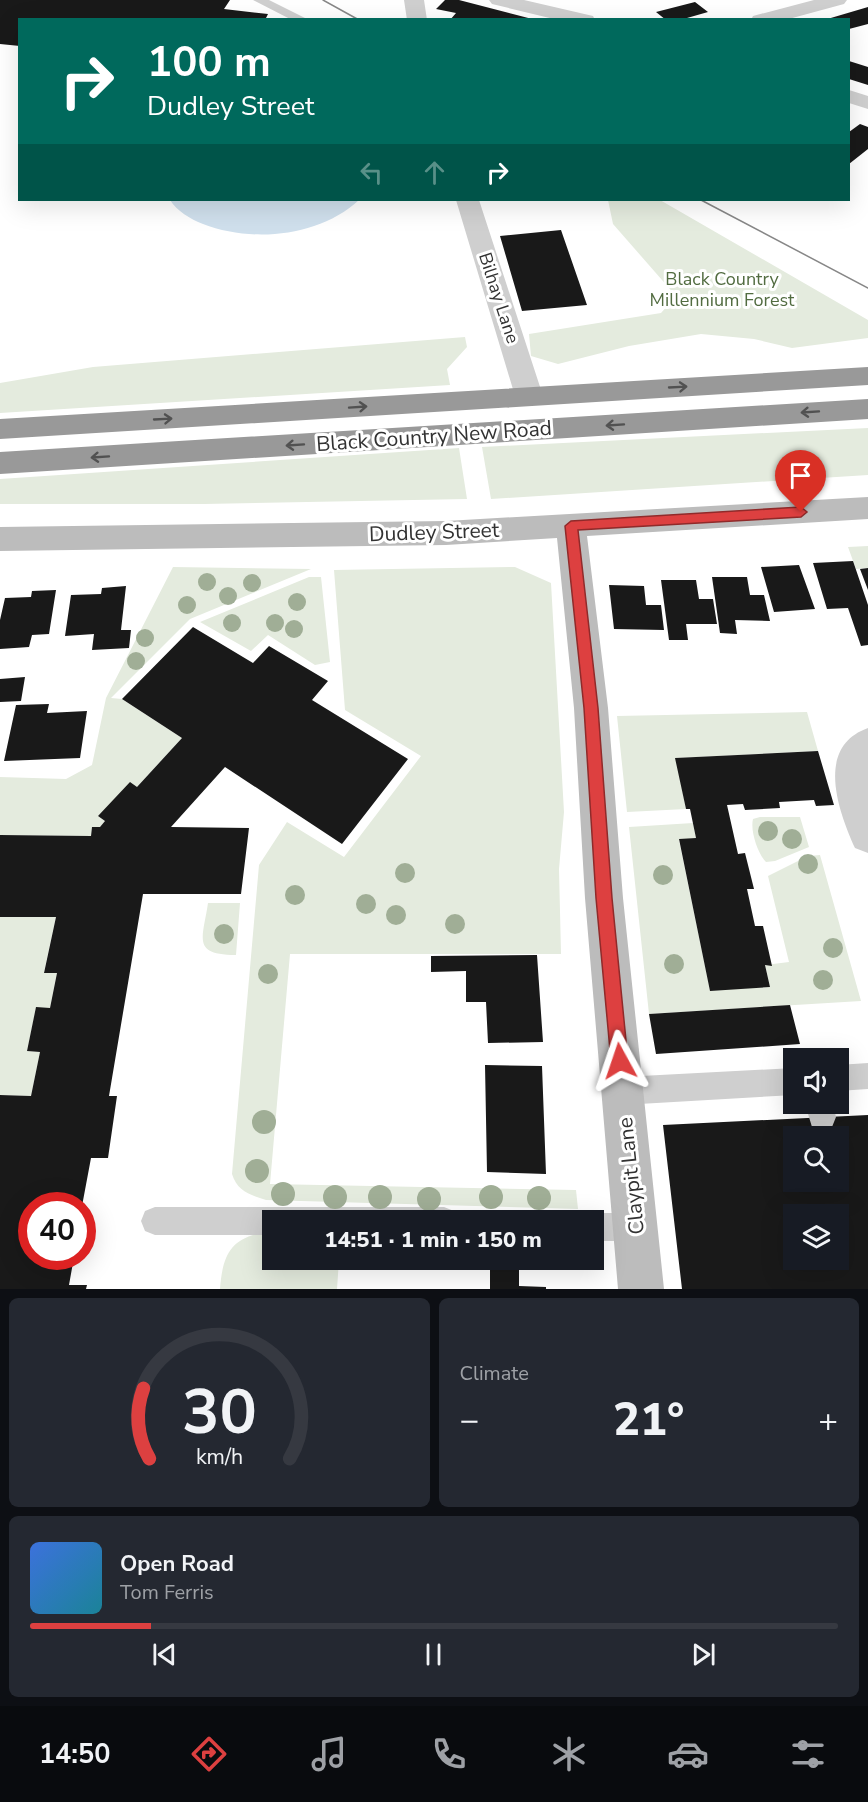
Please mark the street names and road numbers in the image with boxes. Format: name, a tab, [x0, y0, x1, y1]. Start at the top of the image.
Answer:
street label: Bilhay Lane	[473, 249, 525, 347]
street label: Black Country New Road	[315, 414, 553, 458]
street label: Dudley Street	[368, 516, 500, 548]
street label: Claypit Lane	[611, 1116, 651, 1236]

